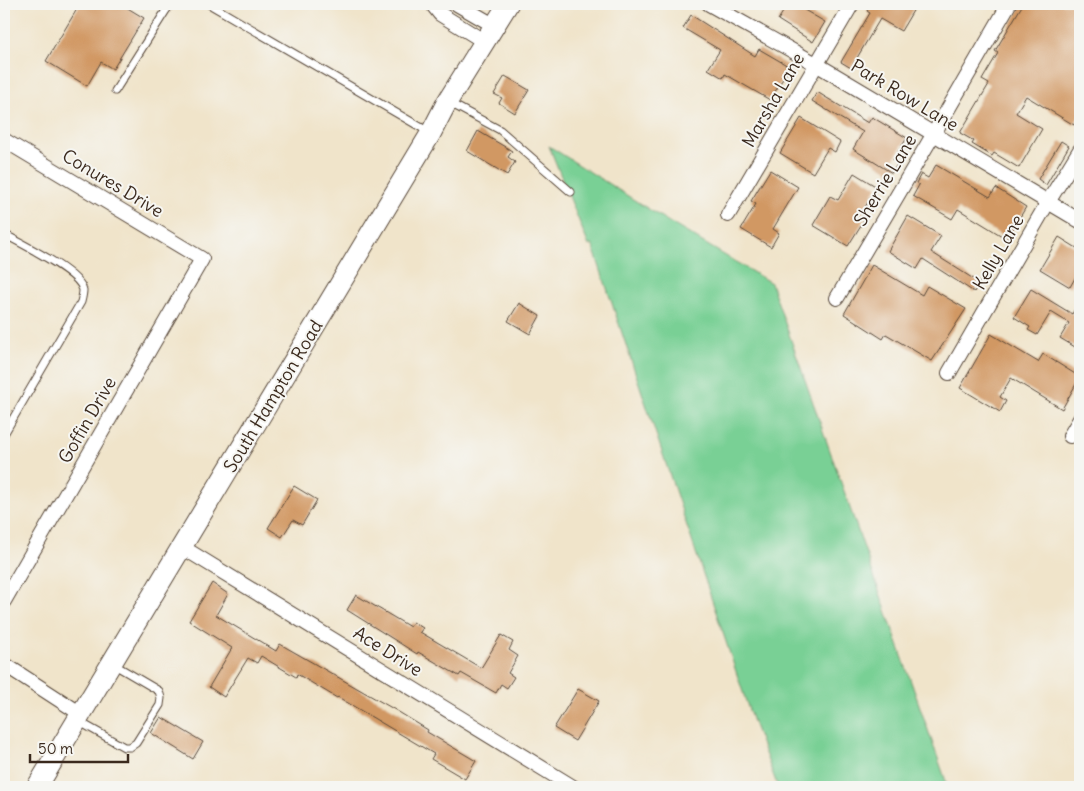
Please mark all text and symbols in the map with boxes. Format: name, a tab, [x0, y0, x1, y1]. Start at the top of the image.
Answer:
street label: Marsha Lane	[737, 49, 809, 151]
street label: Park Row Lane	[847, 54, 963, 136]
street label: Sherrie Lane	[849, 130, 921, 230]
street label: Conures Drive	[58, 144, 168, 222]
street label: Kelly Lane	[967, 210, 1029, 294]
street label: South Hampton Road	[218, 315, 328, 476]
street label: Goffin Drive	[53, 373, 121, 467]
street label: Ace Drive	[349, 621, 427, 681]
scale bar	[30, 731, 128, 763]
text: 50 m	[38, 739, 73, 758]

